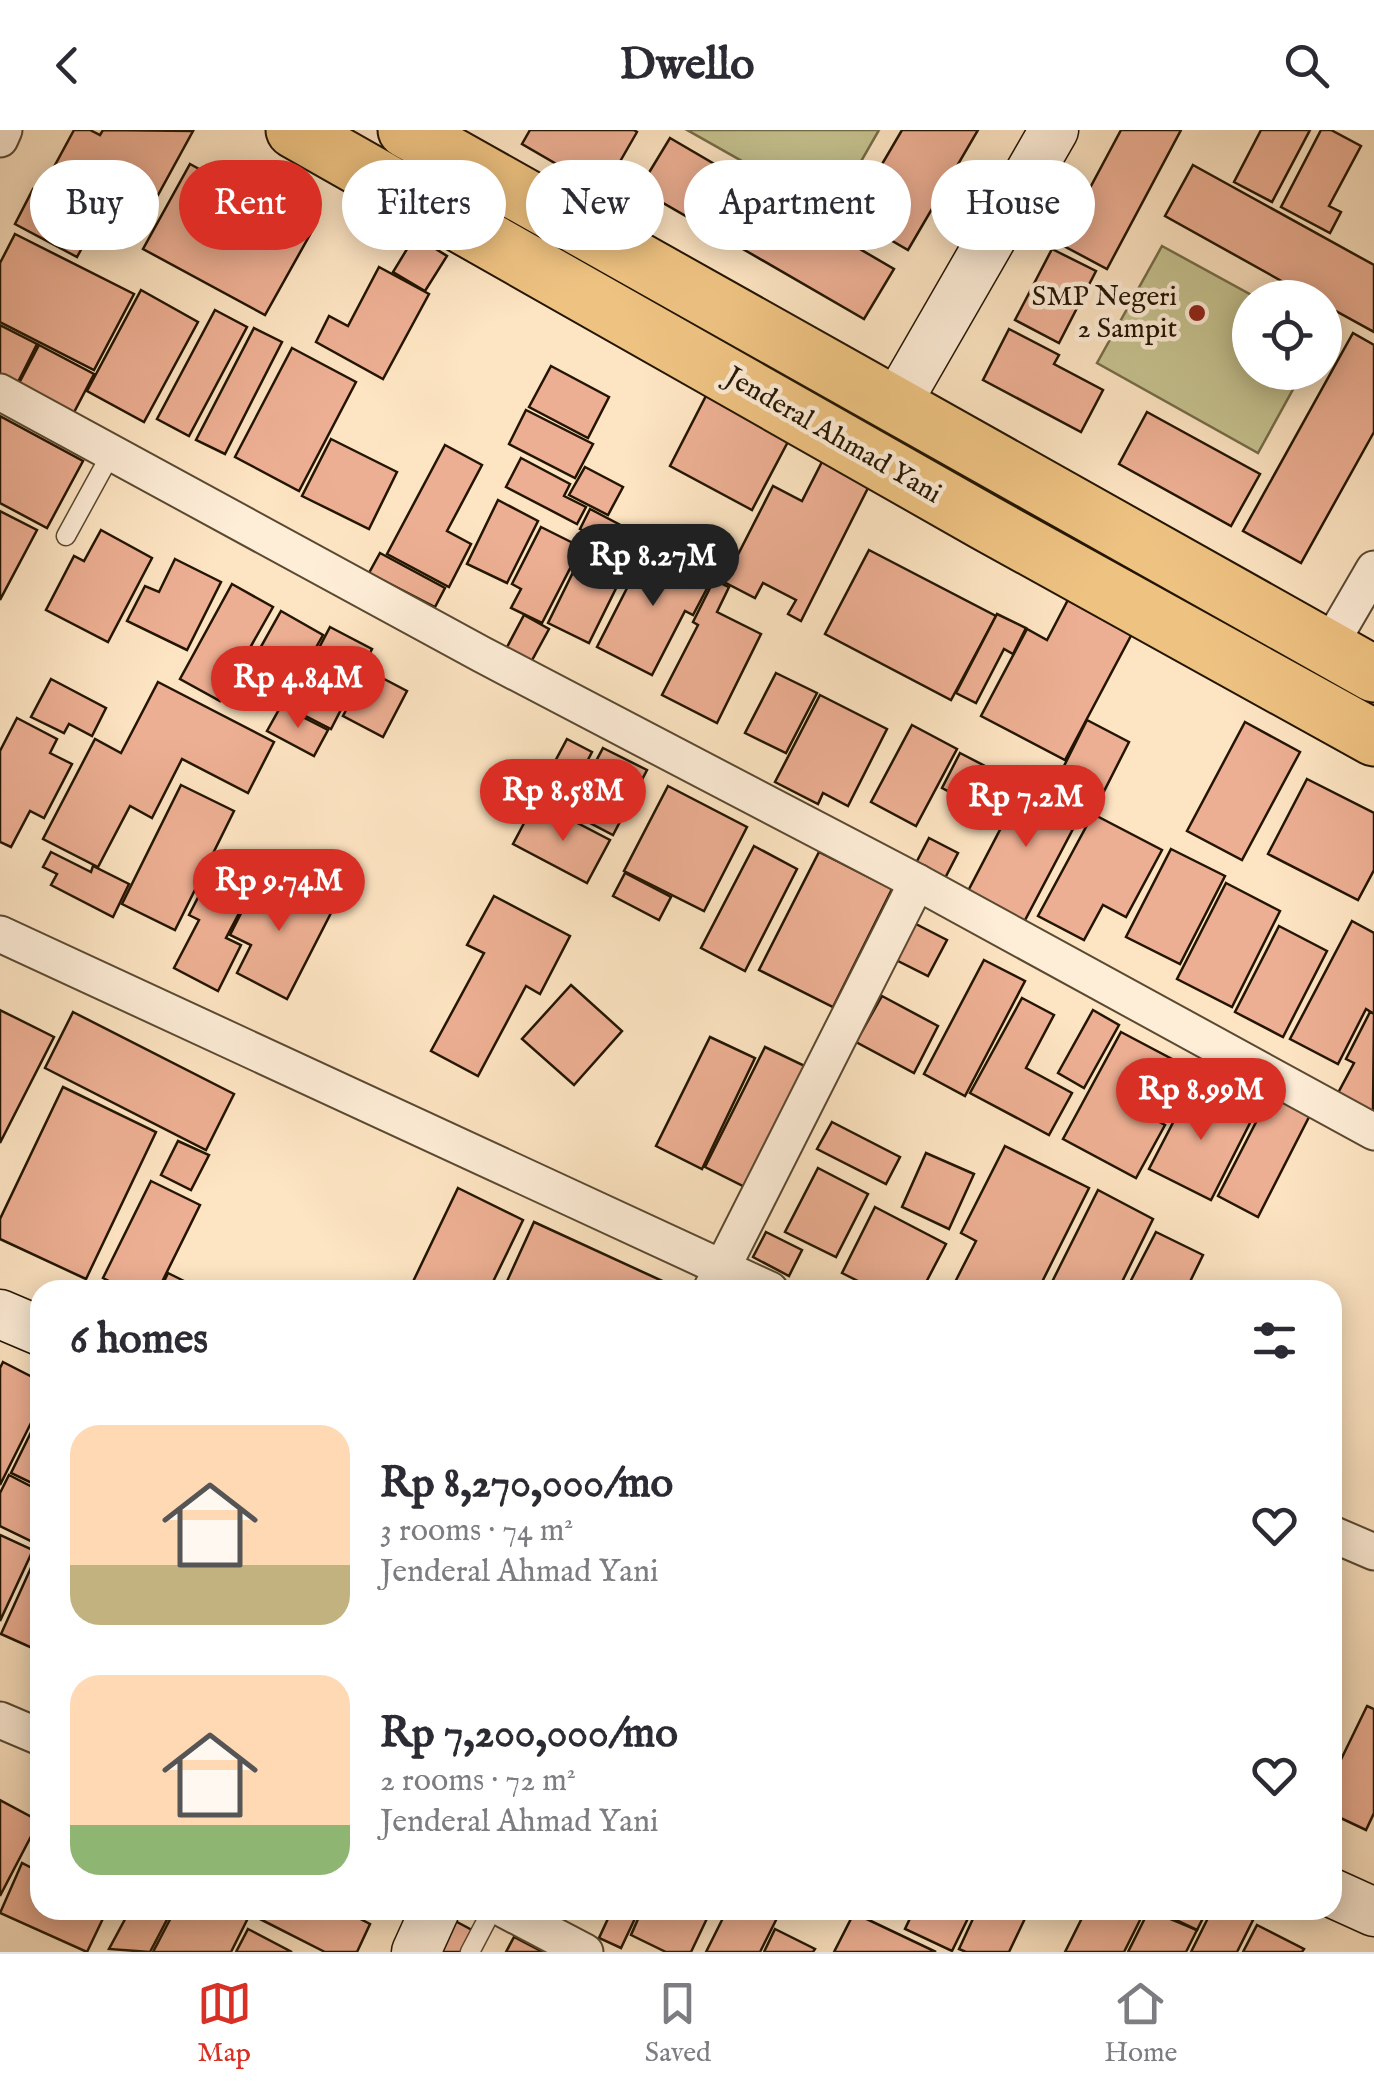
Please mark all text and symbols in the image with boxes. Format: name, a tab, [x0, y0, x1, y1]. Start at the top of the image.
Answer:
text: Dwello	[620, 37, 754, 94]
icon: back	[40, 38, 95, 93]
icon: search	[1279, 38, 1334, 93]
chip: Buy	[30, 160, 159, 250]
chip: Rent	[179, 160, 322, 250]
chip: Filters	[342, 160, 506, 250]
chip: New	[526, 160, 664, 250]
chip: Apartment	[684, 160, 911, 250]
chip: House	[931, 160, 1095, 250]
place label: SMP Negeri 2 Sampit	[1032, 280, 1177, 347]
map controls	[1232, 280, 1342, 390]
button: locate	[1232, 280, 1342, 390]
marker: SMP Negeri 2 Sampit	[1186, 302, 1208, 324]
street label: Jenderal Ahmad Yani	[716, 358, 947, 512]
pin: Rp 8.27M	[550, 524, 756, 609]
text: Rp 8.27M	[589, 536, 717, 577]
pin: Rp 4.84M	[195, 646, 401, 731]
text: Rp 4.84M	[233, 658, 363, 699]
pin: Rp 8.58M	[460, 759, 666, 844]
pin: Rp 7.2M	[934, 765, 1118, 850]
text: Rp 8.58M	[502, 771, 624, 812]
text: Rp 7.2M	[968, 777, 1084, 818]
pin: Rp 9.74M	[176, 849, 382, 934]
text: Rp 9.74M	[215, 861, 343, 902]
pin: Rp 8.99M	[1098, 1058, 1304, 1143]
text: Rp 8.99M	[1138, 1070, 1264, 1111]
icon: filters	[1247, 1313, 1302, 1368]
text: 6 homes	[70, 1314, 208, 1367]
text: Rp 8,270,000/mo	[380, 1458, 673, 1511]
icon: home	[150, 1465, 270, 1585]
icon: heart	[1247, 1498, 1302, 1553]
text: 3 rooms · 74 m²	[380, 1511, 573, 1552]
text: Jenderal Ahmad Yani	[380, 1552, 659, 1593]
text: Rp 7,200,000/mo	[380, 1708, 678, 1761]
icon: home	[150, 1715, 270, 1835]
icon: heart	[1247, 1748, 1302, 1803]
text: 2 rooms · 72 m²	[380, 1761, 576, 1802]
text: Jenderal Ahmad Yani	[380, 1802, 659, 1843]
tab: Map	[197, 1976, 252, 2071]
tab: Saved	[645, 1976, 711, 2071]
tab: Home	[1104, 1976, 1177, 2071]

